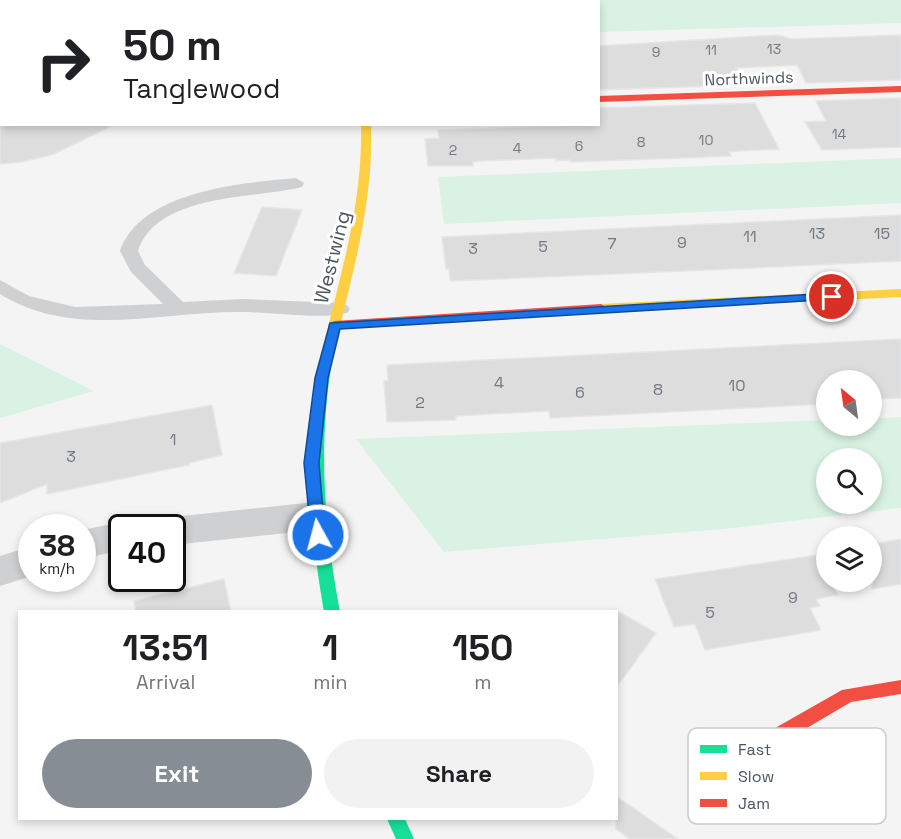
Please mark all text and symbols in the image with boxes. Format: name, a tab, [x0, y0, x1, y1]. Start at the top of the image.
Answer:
text: 50 m	[123, 19, 222, 72]
icon: right	[24, 24, 102, 102]
house number: 13	[767, 40, 781, 58]
house number: 11	[705, 41, 717, 59]
house number: 9	[652, 43, 660, 61]
street label: Northwinds	[704, 66, 794, 91]
text: Tanglewood	[123, 71, 280, 106]
house number: 14	[832, 125, 847, 143]
house number: 10	[699, 131, 713, 149]
house number: 8	[637, 133, 646, 151]
house number: 6	[575, 137, 583, 155]
house number: 4	[513, 139, 522, 157]
house number: 2	[449, 141, 457, 159]
street label: Westwing	[308, 208, 356, 306]
house number: 13	[809, 223, 825, 244]
house number: 15	[874, 223, 890, 244]
house number: 11	[743, 226, 757, 247]
house number: 9	[677, 232, 687, 253]
house number: 7	[607, 233, 617, 254]
house number: 5	[538, 236, 548, 257]
house number: 3	[468, 238, 478, 259]
pin	[806, 271, 857, 322]
icon: arrive	[815, 280, 848, 313]
north arrow	[816, 370, 882, 436]
map controls	[816, 370, 882, 592]
house number: 4	[494, 372, 504, 393]
house number: 10	[729, 375, 745, 396]
house number: 8	[653, 379, 663, 400]
house number: 6	[575, 382, 585, 403]
house number: 2	[415, 392, 425, 413]
house number: 1	[170, 429, 176, 450]
house number: 3	[66, 446, 76, 467]
button: search	[816, 448, 882, 514]
position arrow	[286, 503, 350, 567]
speed limit sign: 40	[108, 514, 186, 592]
text: 38	[39, 526, 75, 565]
button: layers	[816, 526, 882, 592]
text: km/h	[39, 559, 75, 578]
house number: 9	[788, 587, 798, 608]
house number: 5	[705, 602, 715, 623]
text: 13:51	[123, 625, 209, 671]
text: 1	[322, 625, 339, 671]
text: 150	[452, 625, 513, 671]
text: Arrival	[136, 669, 195, 695]
text: min	[313, 669, 348, 695]
text: m	[474, 669, 491, 695]
legend	[688, 728, 886, 824]
button: Exit	[42, 739, 312, 808]
button: Share	[324, 739, 594, 808]
text: Fast	[738, 739, 771, 760]
text: Slow	[738, 766, 774, 787]
text: Jam	[738, 793, 770, 814]

